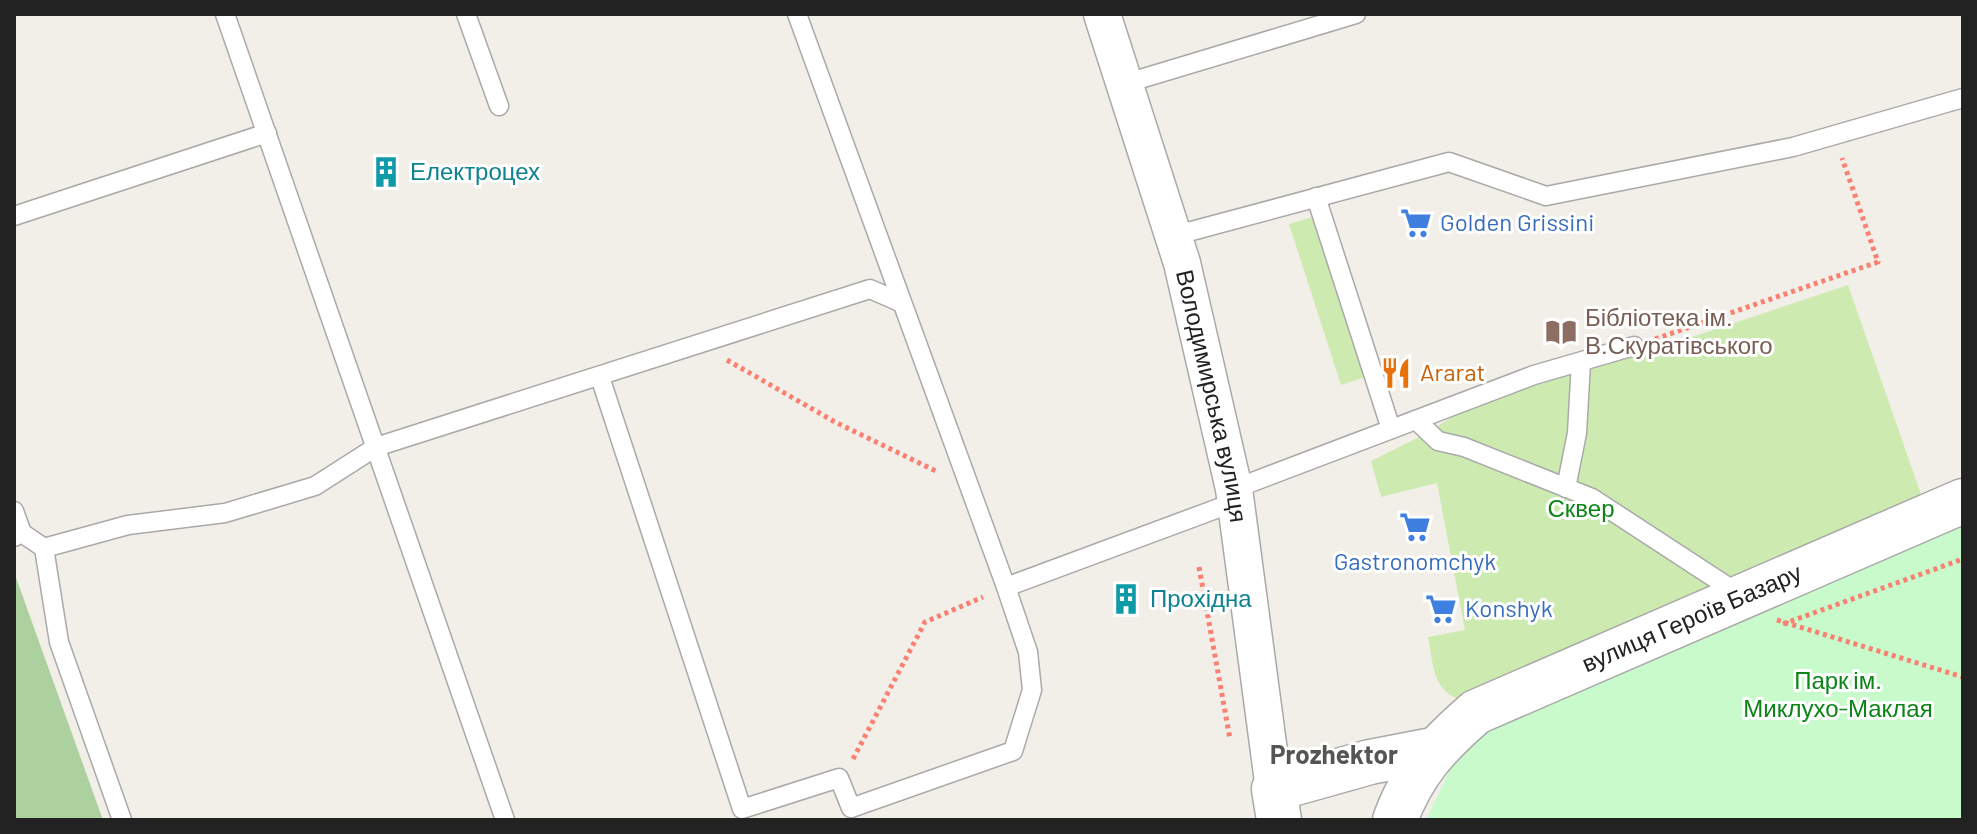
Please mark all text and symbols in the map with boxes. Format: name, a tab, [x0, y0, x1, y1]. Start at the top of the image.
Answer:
building icon: Електроцех	[369, 155, 403, 189]
place label: Електроцех	[410, 156, 540, 185]
supermarket icon: Golden Grissini	[1399, 206, 1433, 240]
place label: Golden Grissini	[1440, 207, 1594, 236]
street label: Володимирська вулиця	[1171, 267, 1254, 524]
place label: Бібліотека ім. В.Скуратівського	[1585, 302, 1773, 359]
library icon: Бібліотека ім. В.Скуратівського	[1544, 315, 1578, 349]
restaurant icon: Ararat	[1379, 356, 1413, 390]
place label: Ararat	[1420, 357, 1485, 386]
park label: Сквер	[1547, 493, 1615, 522]
supermarket icon: Gastronomchyk	[1398, 510, 1432, 544]
place label: Gastronomchyk	[1334, 546, 1496, 575]
street label: вулиця Героїв Базару	[1577, 557, 1806, 677]
building icon: Прохідна	[1109, 582, 1143, 616]
place label: Прохідна	[1150, 583, 1252, 612]
supermarket icon: Konshyk	[1424, 592, 1458, 626]
place label: Konshyk	[1465, 593, 1553, 622]
park label: Парк ім. Миклухо-Маклая	[1743, 665, 1933, 722]
district label: Prozhektor	[1270, 738, 1398, 769]

